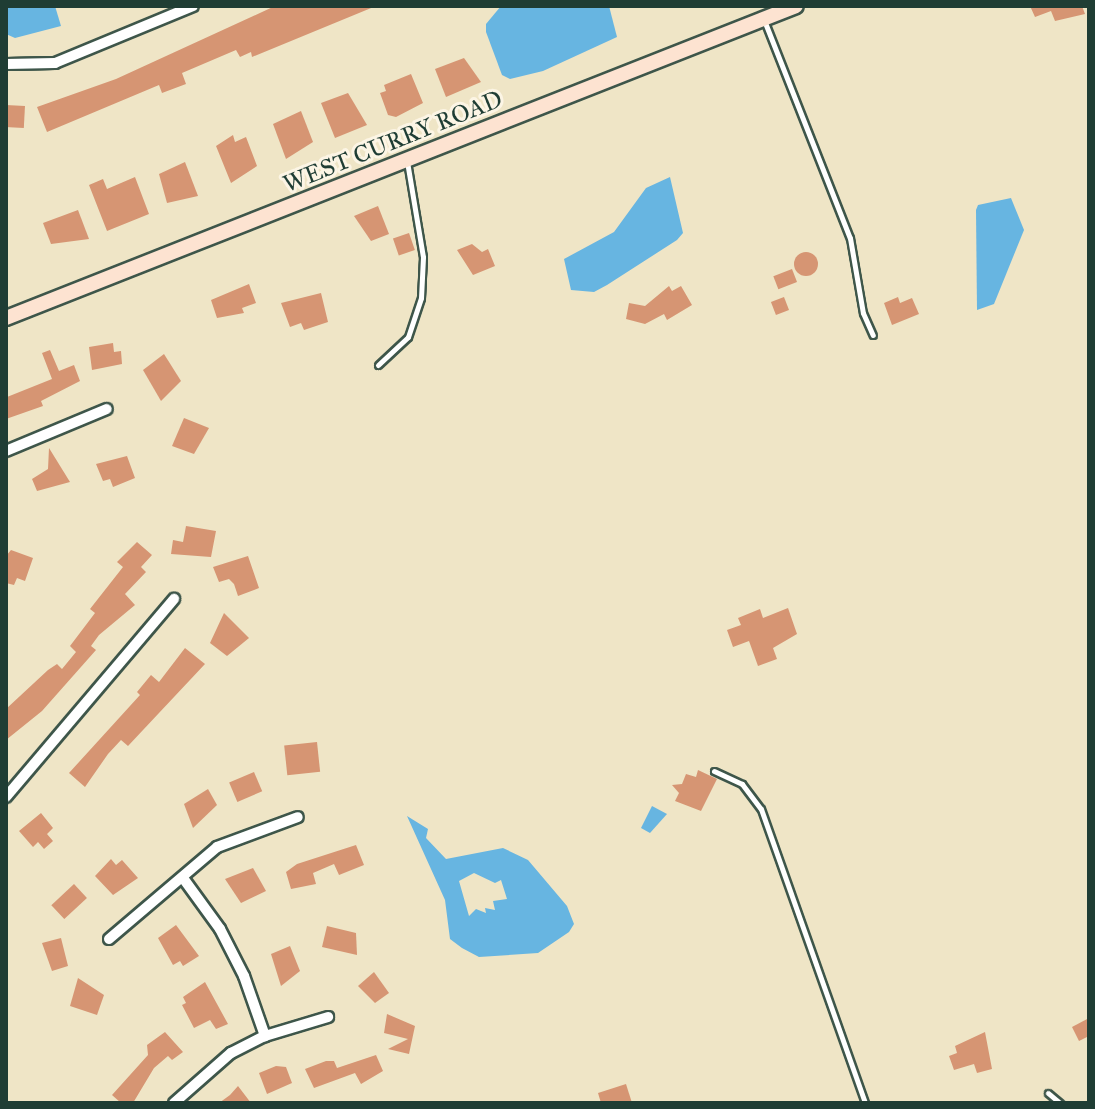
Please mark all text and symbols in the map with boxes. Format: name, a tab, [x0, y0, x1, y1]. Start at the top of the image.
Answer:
street label: WEST CURRY ROAD	[279, 85, 507, 199]

